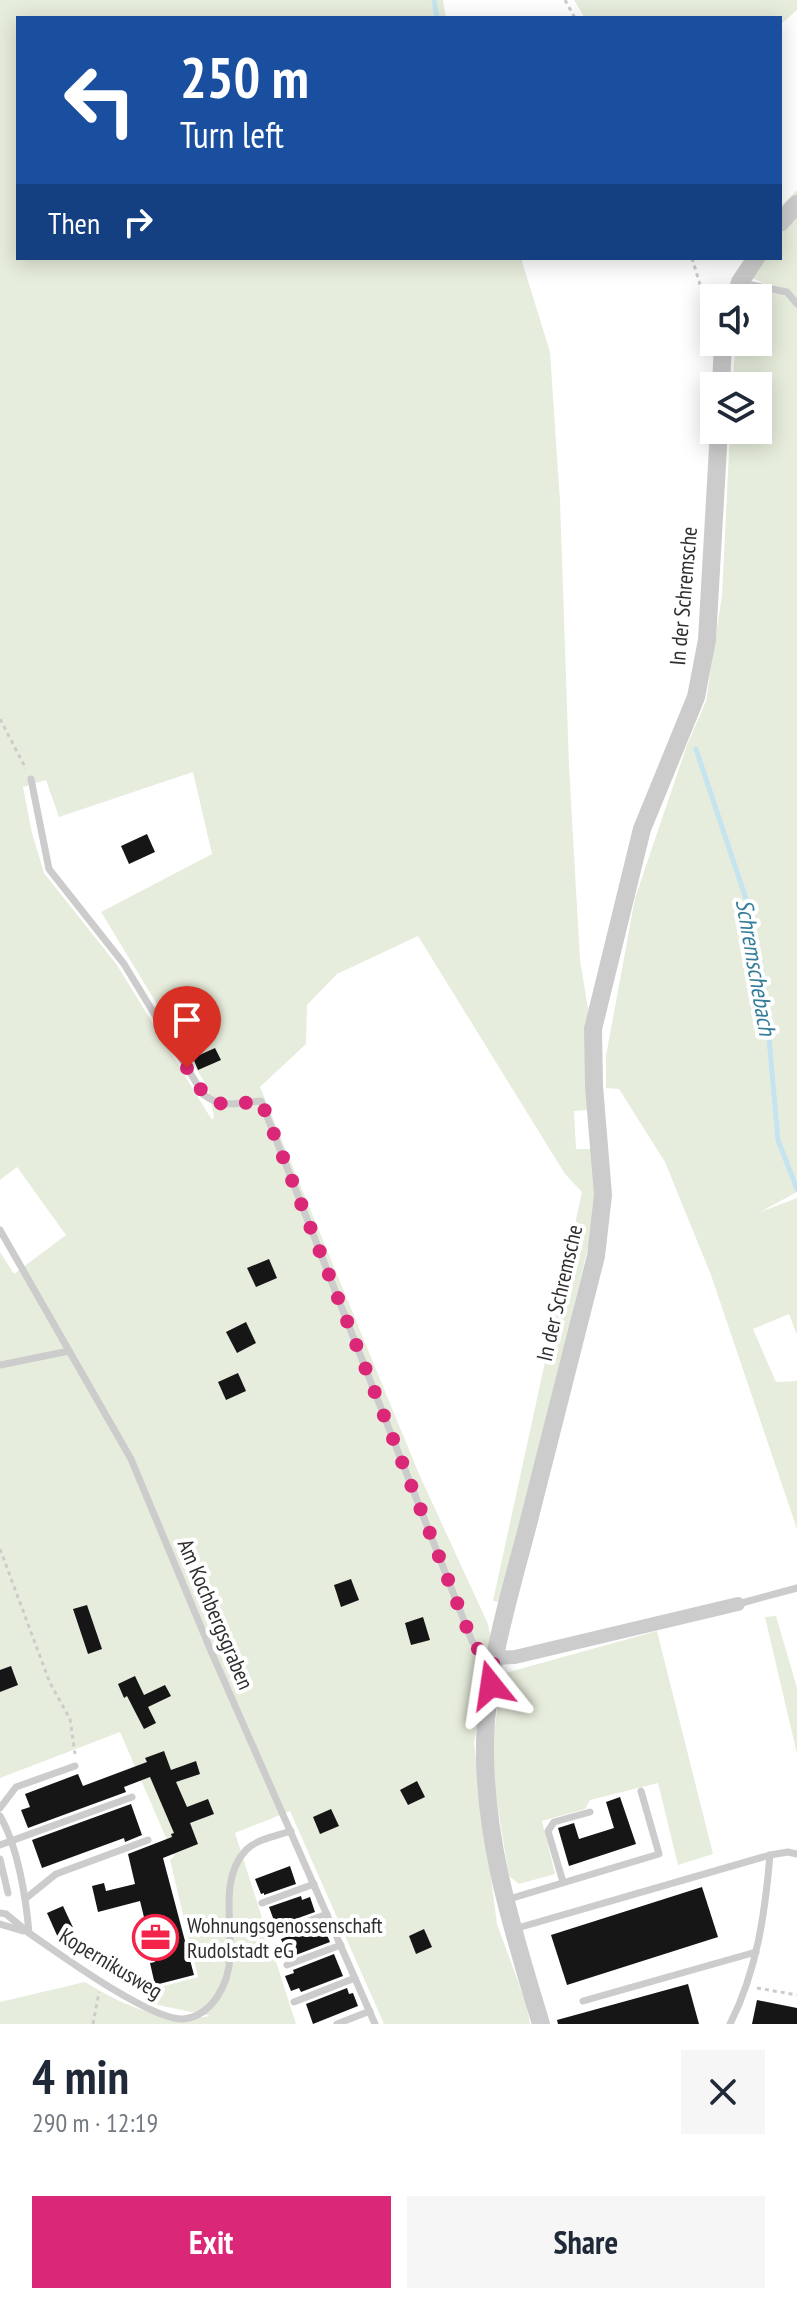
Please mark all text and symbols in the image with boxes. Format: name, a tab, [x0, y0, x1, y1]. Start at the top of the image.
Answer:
text: 250 m	[180, 41, 309, 113]
icon: left	[48, 48, 152, 152]
text: Turn left	[180, 111, 284, 158]
icon: right	[116, 200, 160, 244]
text: Then	[48, 203, 100, 242]
map controls	[700, 284, 772, 444]
button: sound	[700, 284, 772, 356]
button: layers	[700, 372, 772, 444]
street label: In der Schremsche	[663, 525, 703, 667]
water label: Schremschebach	[729, 896, 783, 1039]
pin	[153, 986, 221, 1068]
icon: arrive	[165, 998, 209, 1042]
street label: In der Schremsche	[530, 1222, 588, 1364]
street label: Am Kochbergsgraben	[172, 1535, 260, 1693]
position arrow	[449, 1643, 533, 1727]
place label: Wohnungsgenossenschaft Rudolstadt eG	[187, 1911, 383, 1964]
office icon: Wohnungsgenossenschaft Rudolstadt eG	[132, 1914, 180, 1962]
street label: Kopernikusweg	[54, 1921, 168, 2005]
text: 4 min	[32, 2045, 129, 2107]
button: close	[681, 2050, 765, 2134]
text: 290 m · 12:19	[32, 2106, 158, 2139]
button: Exit	[32, 2196, 391, 2288]
button: Share	[407, 2196, 765, 2288]

